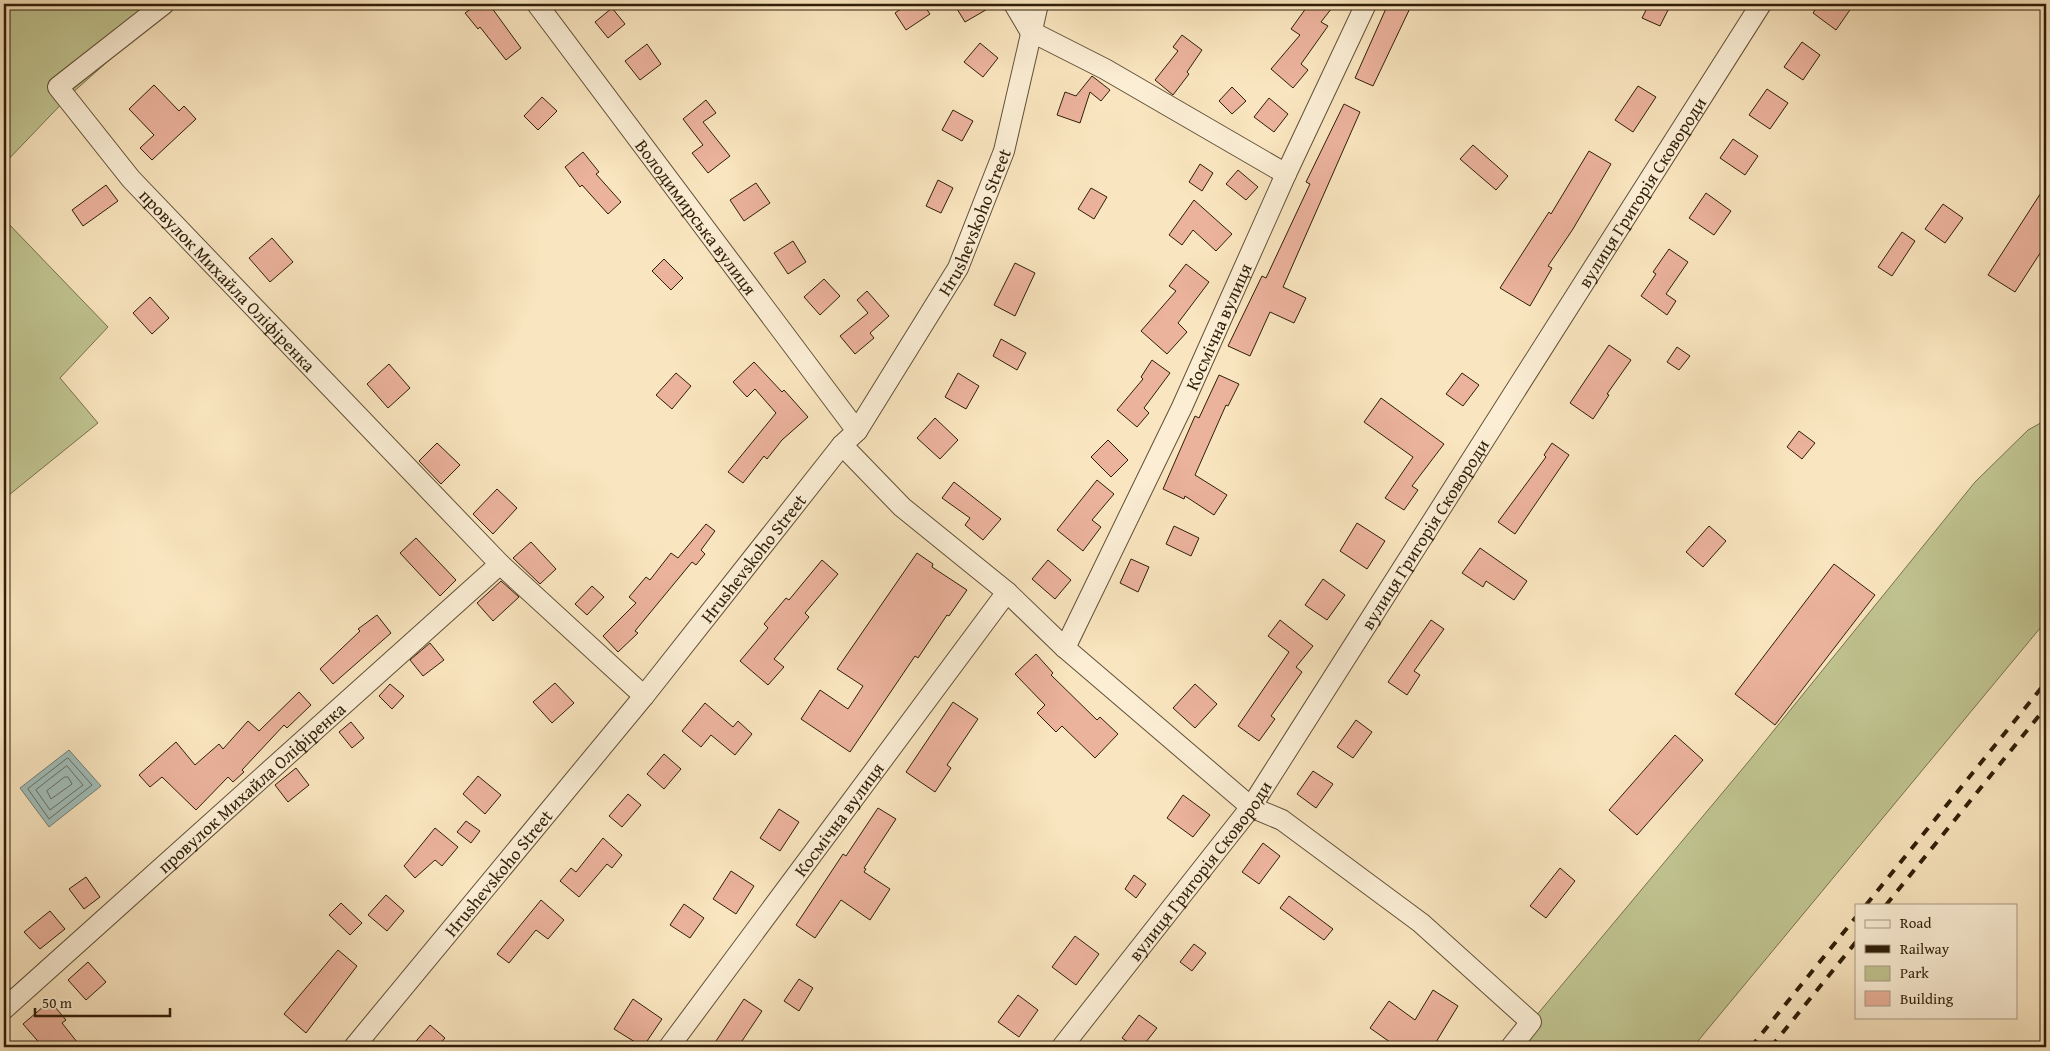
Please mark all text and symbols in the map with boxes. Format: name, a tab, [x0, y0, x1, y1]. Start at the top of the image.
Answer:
street label: вулиця Григорія Сковороди	[1571, 91, 1713, 293]
street label: Володимирська вулиця	[629, 133, 764, 300]
street label: Hrushevskoho Street	[931, 144, 1017, 301]
street label: провулок Михайла Оліфіренка	[133, 182, 323, 378]
street label: Космічна вулиця	[1178, 259, 1258, 394]
street label: вулиця Григорія Сковороди	[1354, 433, 1495, 635]
street label: Hrushevskoho Street	[693, 487, 813, 628]
street label: провулок Михайла Оліфіренка	[151, 695, 352, 879]
street label: Космічна вулиця	[787, 756, 890, 882]
street label: вулиця Григорія Сковороди	[1121, 775, 1278, 966]
street label: Hrushevskoho Street	[437, 803, 559, 942]
legend	[1855, 904, 2018, 1018]
text: Road	[1900, 912, 1931, 933]
text: Railway	[1900, 938, 1950, 959]
text: Park	[1900, 962, 1929, 983]
scale bar	[35, 986, 170, 1018]
text: Building	[1900, 988, 1954, 1009]
text: 50 m	[42, 992, 73, 1013]

